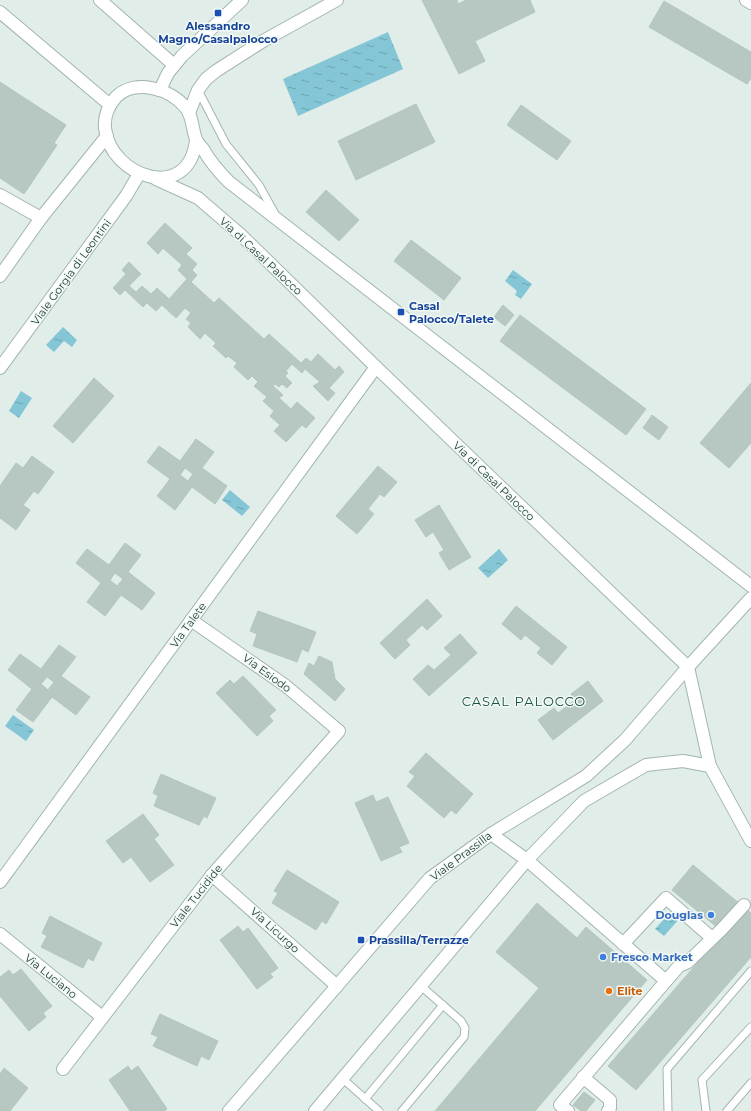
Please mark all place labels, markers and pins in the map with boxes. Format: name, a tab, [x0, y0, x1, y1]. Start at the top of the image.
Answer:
marker: Alessandro Magno/Casalpalocco	[213, 8, 223, 18]
place label: Alessandro Magno/Casalpalocco	[158, 19, 278, 46]
place label: Casal Palocco/Talete	[409, 299, 494, 326]
marker: Casal Palocco/Talete	[396, 307, 406, 317]
place label: Douglas	[656, 908, 703, 922]
marker: Douglas	[706, 910, 716, 920]
place label: Prassilla/Terrazze	[369, 933, 469, 947]
marker: Prassilla/Terrazze	[356, 935, 366, 945]
place label: Fresco Market	[611, 950, 693, 964]
marker: Fresco Market	[598, 952, 608, 962]
place label: Elite	[617, 984, 643, 998]
marker: Elite	[604, 986, 614, 996]

